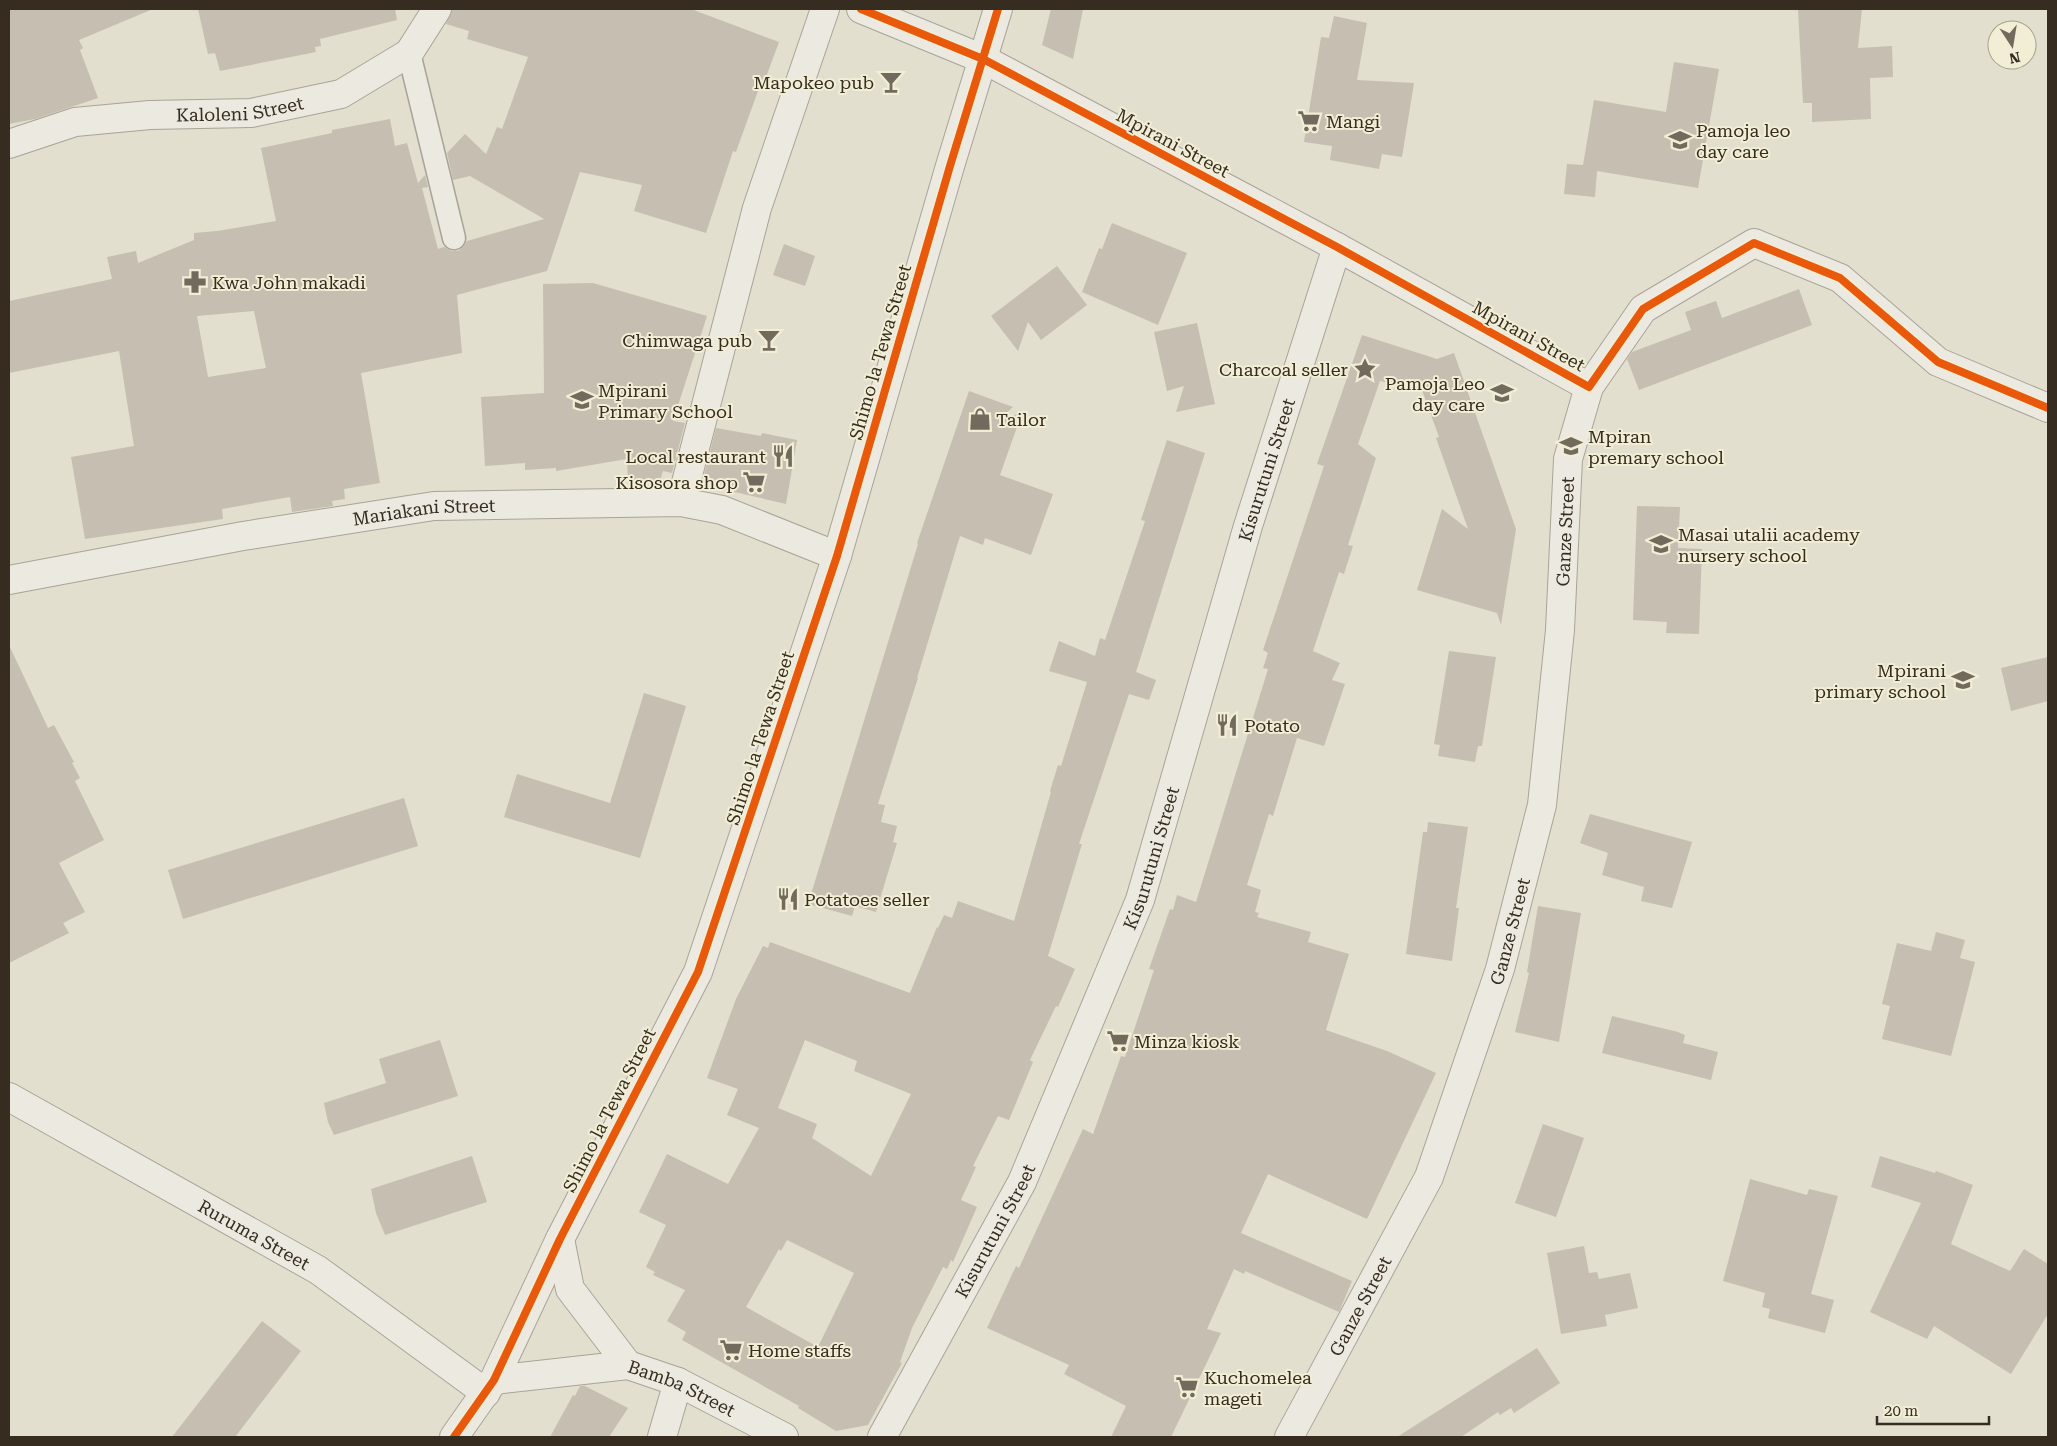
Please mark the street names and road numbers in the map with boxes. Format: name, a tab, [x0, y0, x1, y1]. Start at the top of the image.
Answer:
street label: Kaloleni Street	[176, 92, 306, 125]
street label: Mpirani Street	[1113, 104, 1233, 182]
street label: Shimo la Tewa Street	[845, 262, 915, 442]
street label: Mpirani Street	[1469, 296, 1589, 376]
street label: Kisurutuni Street	[1234, 395, 1299, 544]
street label: Ganze Street	[1552, 476, 1578, 587]
street label: Mariakani Street	[351, 495, 496, 529]
street label: Shimo la Tewa Street	[722, 648, 798, 828]
street label: Kisurutuni Street	[1118, 784, 1183, 933]
street label: Ganze Street	[1485, 875, 1534, 988]
street label: Shimo la Tewa Street	[558, 1024, 660, 1196]
street label: Kisurutuni Street	[950, 1161, 1039, 1301]
street label: Ruruma Street	[195, 1195, 314, 1274]
street label: Ganze Street	[1324, 1252, 1395, 1359]
street label: Bamba Street	[625, 1355, 739, 1421]

